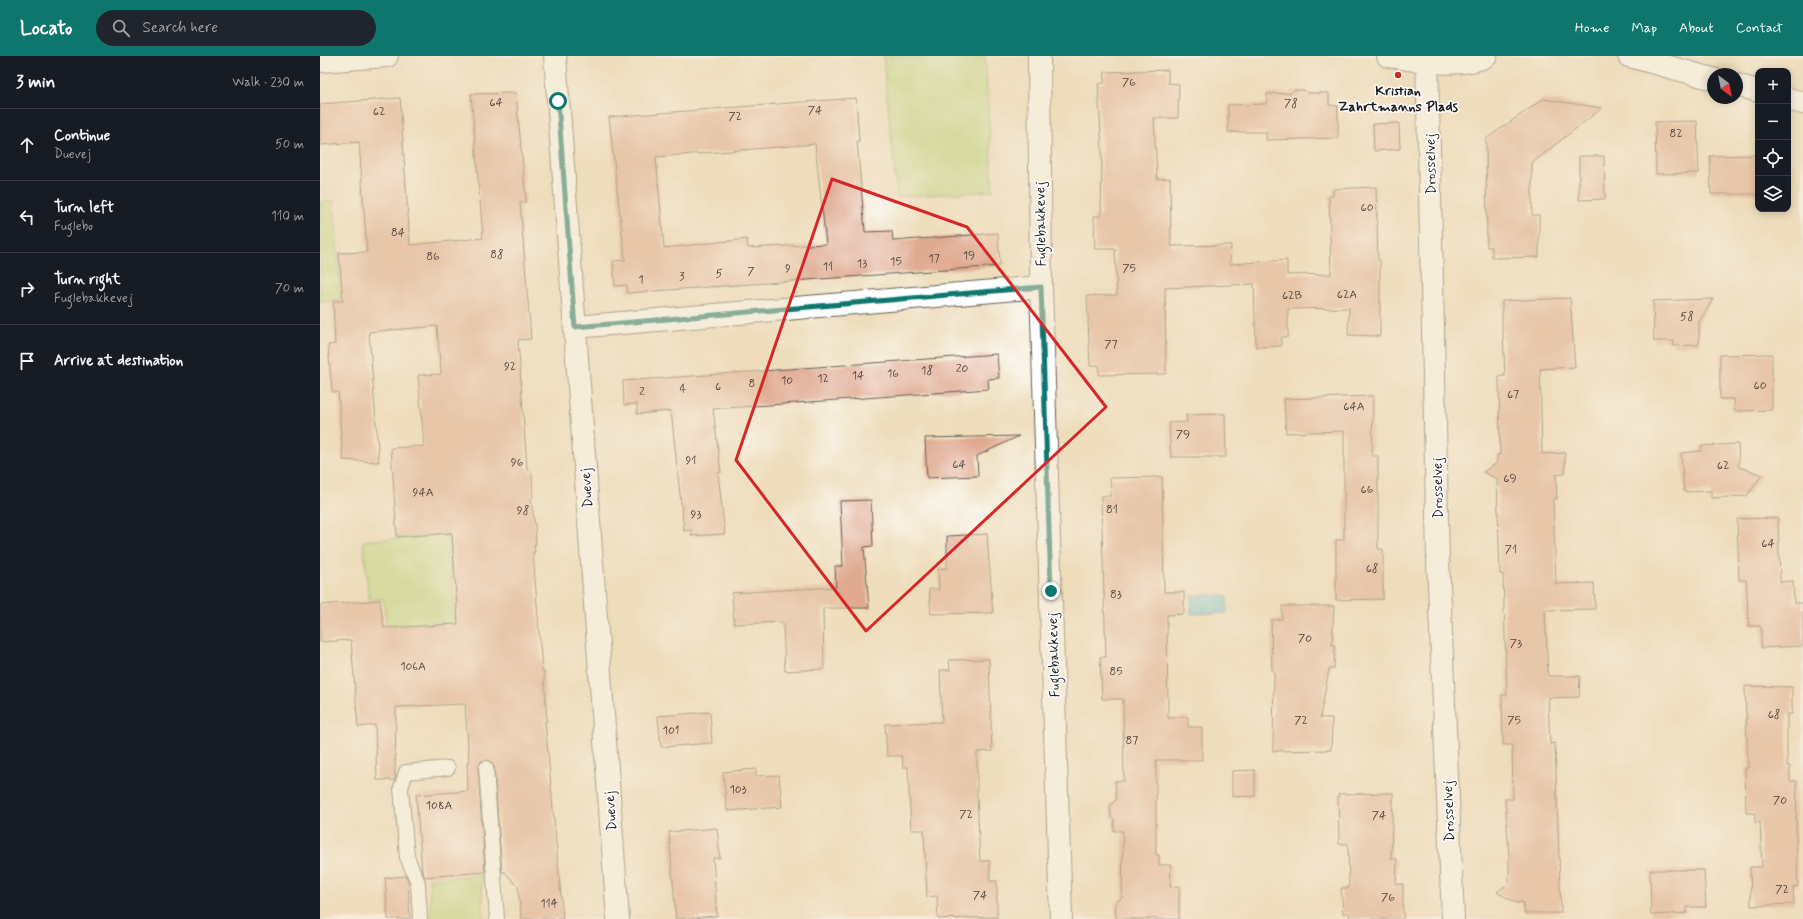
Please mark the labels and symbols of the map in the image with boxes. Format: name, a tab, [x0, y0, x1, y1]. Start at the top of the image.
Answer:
north arrow	[1707, 68, 1743, 104]
marker: Kristian Zahrtmanns Plads	[1393, 70, 1403, 80]
house number: 76	[1122, 75, 1136, 91]
place label: Kristian Zahrtmanns Plads	[1338, 82, 1458, 116]
route start	[549, 92, 567, 110]
house number: 64	[489, 95, 503, 111]
house number: 78	[1284, 96, 1298, 112]
house number: 74	[808, 103, 822, 119]
house number: 62	[373, 104, 385, 120]
house number: 72	[728, 109, 742, 125]
house number: 82	[1669, 126, 1683, 142]
street label: Drosselvej	[1421, 133, 1441, 195]
street label: Fuglebakkevej	[1031, 181, 1053, 267]
house number: 60	[1360, 200, 1374, 216]
house number: 84	[391, 225, 405, 241]
house number: 88	[490, 247, 504, 263]
house number: 19	[963, 248, 975, 264]
house number: 86	[426, 249, 440, 265]
house number: 17	[928, 251, 940, 267]
house number: 15	[890, 254, 902, 270]
house number: 13	[857, 256, 867, 272]
house number: 11	[823, 259, 833, 275]
house number: 9	[785, 261, 791, 277]
house number: 75	[1122, 261, 1136, 277]
house number: 7	[747, 264, 755, 280]
house number: 5	[715, 266, 723, 282]
house number: 3	[679, 269, 685, 285]
house number: 1	[638, 272, 644, 288]
house number: 62A	[1337, 287, 1357, 303]
house number: 62B	[1282, 288, 1302, 304]
house number: 58	[1680, 309, 1694, 325]
house number: 77	[1104, 337, 1118, 353]
house number: 92	[504, 359, 516, 375]
house number: 20	[956, 361, 969, 377]
house number: 18	[921, 363, 933, 379]
house number: 16	[887, 366, 899, 382]
house number: 14	[852, 368, 864, 384]
house number: 12	[817, 371, 829, 387]
house number: 10	[781, 373, 793, 389]
house number: 8	[749, 376, 755, 392]
house number: 60	[1753, 378, 1767, 394]
house number: 6	[715, 379, 721, 395]
house number: 4	[680, 381, 687, 397]
house number: 2	[639, 384, 645, 400]
house number: 67	[1507, 387, 1519, 403]
house number: 64A	[1343, 399, 1365, 415]
house number: 79	[1176, 427, 1190, 443]
house number: 91	[685, 453, 697, 469]
house number: 96	[511, 455, 524, 471]
house number: 64	[952, 457, 966, 473]
street label: Drosselvej	[1428, 457, 1448, 519]
house number: 62	[1717, 458, 1729, 474]
street label: Duevej	[577, 467, 597, 508]
house number: 69	[1503, 471, 1517, 487]
house number: 66	[1361, 482, 1374, 498]
house number: 94A	[412, 485, 434, 501]
house number: 81	[1106, 502, 1118, 518]
house number: 98	[517, 503, 529, 519]
house number: 93	[691, 507, 701, 523]
house number: 64	[1761, 536, 1775, 552]
house number: 71	[1505, 542, 1517, 558]
house number: 68	[1366, 561, 1378, 577]
route end	[1042, 582, 1060, 600]
house number: 83	[1110, 587, 1122, 603]
street label: Fuglebakkevej	[1044, 612, 1066, 698]
house number: 70	[1298, 631, 1312, 647]
house number: 73	[1510, 636, 1522, 652]
house number: 106A	[400, 659, 426, 675]
house number: 85	[1109, 664, 1123, 680]
house number: 68	[1768, 707, 1780, 723]
house number: 72	[1294, 713, 1308, 729]
house number: 75	[1507, 713, 1521, 729]
house number: 101	[663, 723, 679, 739]
house number: 87	[1126, 733, 1138, 749]
street label: Drosselvej	[1439, 780, 1459, 842]
house number: 103	[729, 782, 747, 798]
street label: Duevej	[601, 790, 621, 831]
house number: 70	[1773, 793, 1787, 809]
house number: 108A	[426, 798, 452, 814]
house number: 72	[959, 807, 973, 823]
house number: 74	[1372, 808, 1386, 824]
house number: 72	[1775, 882, 1789, 898]
house number: 74	[973, 888, 987, 904]
house number: 76	[1381, 890, 1395, 906]
house number: 114	[540, 896, 558, 912]

